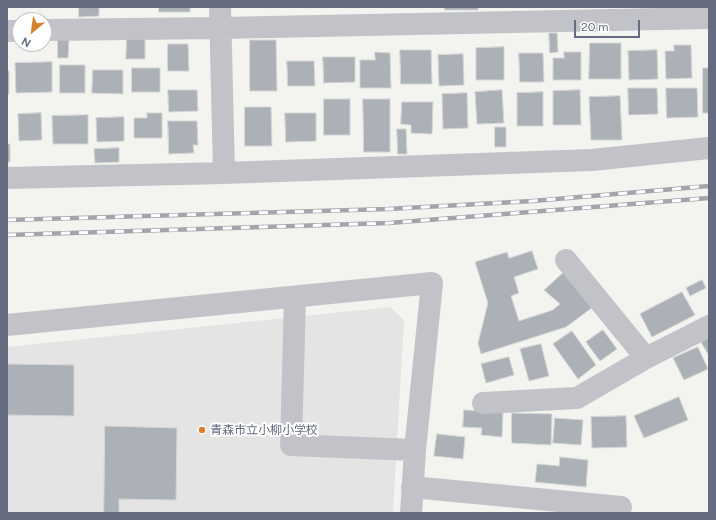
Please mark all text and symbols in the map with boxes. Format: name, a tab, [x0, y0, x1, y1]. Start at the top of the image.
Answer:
north arrow	[12, 12, 52, 52]
scale bar	[576, 12, 642, 38]
text: 20 m	[581, 20, 609, 34]
text: N	[20, 34, 33, 50]
place label: 青森市立小柳小学校	[210, 423, 318, 437]
marker: 青森市立小柳小学校	[197, 425, 207, 435]

